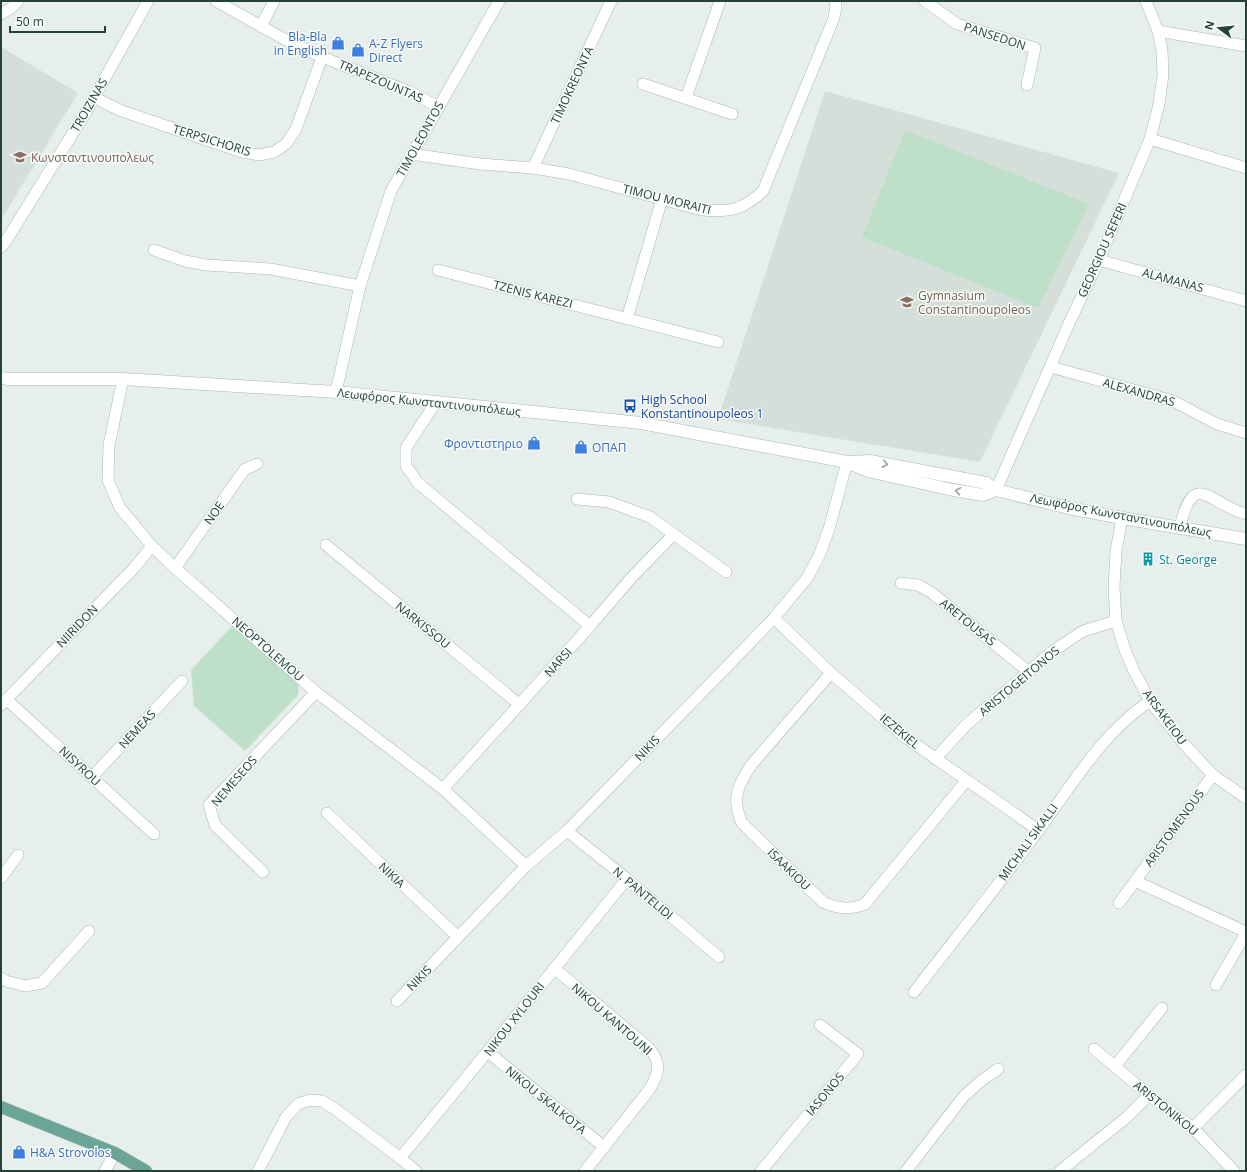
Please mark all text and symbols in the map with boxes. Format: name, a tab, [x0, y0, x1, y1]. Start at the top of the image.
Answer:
scale bar	[10, 8, 105, 34]
north arrow	[1199, 8, 1239, 48]
text: 50 m	[16, 13, 44, 30]
street label: PANSEDON	[962, 18, 1028, 54]
text: N	[1200, 19, 1217, 31]
place label: Bla-Bla in English	[274, 28, 327, 59]
shop icon: Bla-Bla in English	[330, 35, 346, 51]
place label: A-Z Flyers Direct	[369, 35, 423, 66]
shop icon: A-Z Flyers Direct	[350, 42, 366, 58]
street label: TIMOKREONTA	[547, 43, 598, 127]
street label: TRAPEZOUNTAS	[336, 56, 426, 106]
street label: TROIZINAS	[67, 75, 111, 135]
street label: TIMOLEONTOS	[392, 98, 448, 180]
street label: TERPSICHORIS	[171, 120, 253, 160]
school or university icon: Κωνσταντινουπολεως	[12, 149, 28, 165]
place label: Κωνσταντινουπολεως	[31, 149, 154, 166]
street label: TIMOU MORAITI	[621, 180, 713, 218]
street label: GEORGIOU SEFERI	[1073, 200, 1131, 300]
street label: ALAMANAS	[1140, 264, 1206, 296]
street label: TZENIS KAREZI	[491, 276, 575, 312]
place label: Gymnasium Constantinoupoleos	[918, 287, 1031, 318]
school or university icon: Gymnasium Constantinoupoleos	[899, 294, 915, 310]
street label: ALEXANDRAS	[1101, 374, 1177, 410]
street label: Λεωφόρος Κωνσταντινουπόλεως	[336, 384, 522, 420]
place label: High School Konstantinoupoleos 1	[641, 391, 763, 422]
bus stop icon: High School Konstantinoupoleos 1	[622, 398, 638, 414]
place label: Φροντιστηριο	[444, 435, 523, 452]
shop icon: Φροντιστηριο	[526, 435, 542, 451]
shop icon: ΟΠΑΠ	[573, 439, 589, 455]
place label: ΟΠΑΠ	[592, 439, 626, 456]
one-way arrow	[882, 459, 888, 468]
one-way arrow	[955, 487, 961, 495]
street label: Λεωφόρος Κωνσταντινουπόλεως	[1029, 489, 1213, 541]
street label: NOE	[200, 498, 228, 528]
building icon: St. George	[1140, 551, 1156, 567]
place label: St. George	[1159, 551, 1217, 568]
street label: ARETOUSAS	[937, 594, 999, 650]
street label: NARKISSOU	[392, 598, 454, 652]
street label: NIIRIDON	[52, 601, 102, 651]
street label: NEOPTOLEMOU	[228, 613, 308, 685]
street label: ARISTOGEITONOS	[975, 642, 1063, 720]
street label: NARSI	[540, 644, 576, 680]
street label: ARSAKEIOU	[1139, 686, 1191, 748]
street label: NEMEAS	[115, 706, 159, 752]
street label: IEZEKIEL	[876, 709, 924, 753]
street label: NIKIS	[631, 731, 663, 765]
street label: NISYROU	[55, 742, 105, 790]
street label: NEMESEOS	[207, 752, 261, 810]
street label: ARISTOMENOUS	[1140, 786, 1208, 870]
street label: MICHALI SIKALLI	[994, 800, 1062, 884]
street label: ISAAKIOU	[764, 844, 814, 894]
street label: NIKIA	[375, 858, 409, 892]
street label: N. PANTELIDI	[609, 863, 677, 923]
street label: NIKIS	[403, 961, 435, 995]
street label: NIKOU XYLOURI	[480, 978, 548, 1060]
street label: NIKOU KANTOUNI	[568, 979, 656, 1059]
street label: NIKOU SKALKOTA	[502, 1062, 590, 1138]
street label: IASONOS	[802, 1069, 848, 1119]
street label: ARISTONIKOU	[1130, 1077, 1202, 1139]
shop icon: H&A Strovolos	[11, 1144, 27, 1160]
place label: H&A Strovolos	[30, 1144, 111, 1161]

